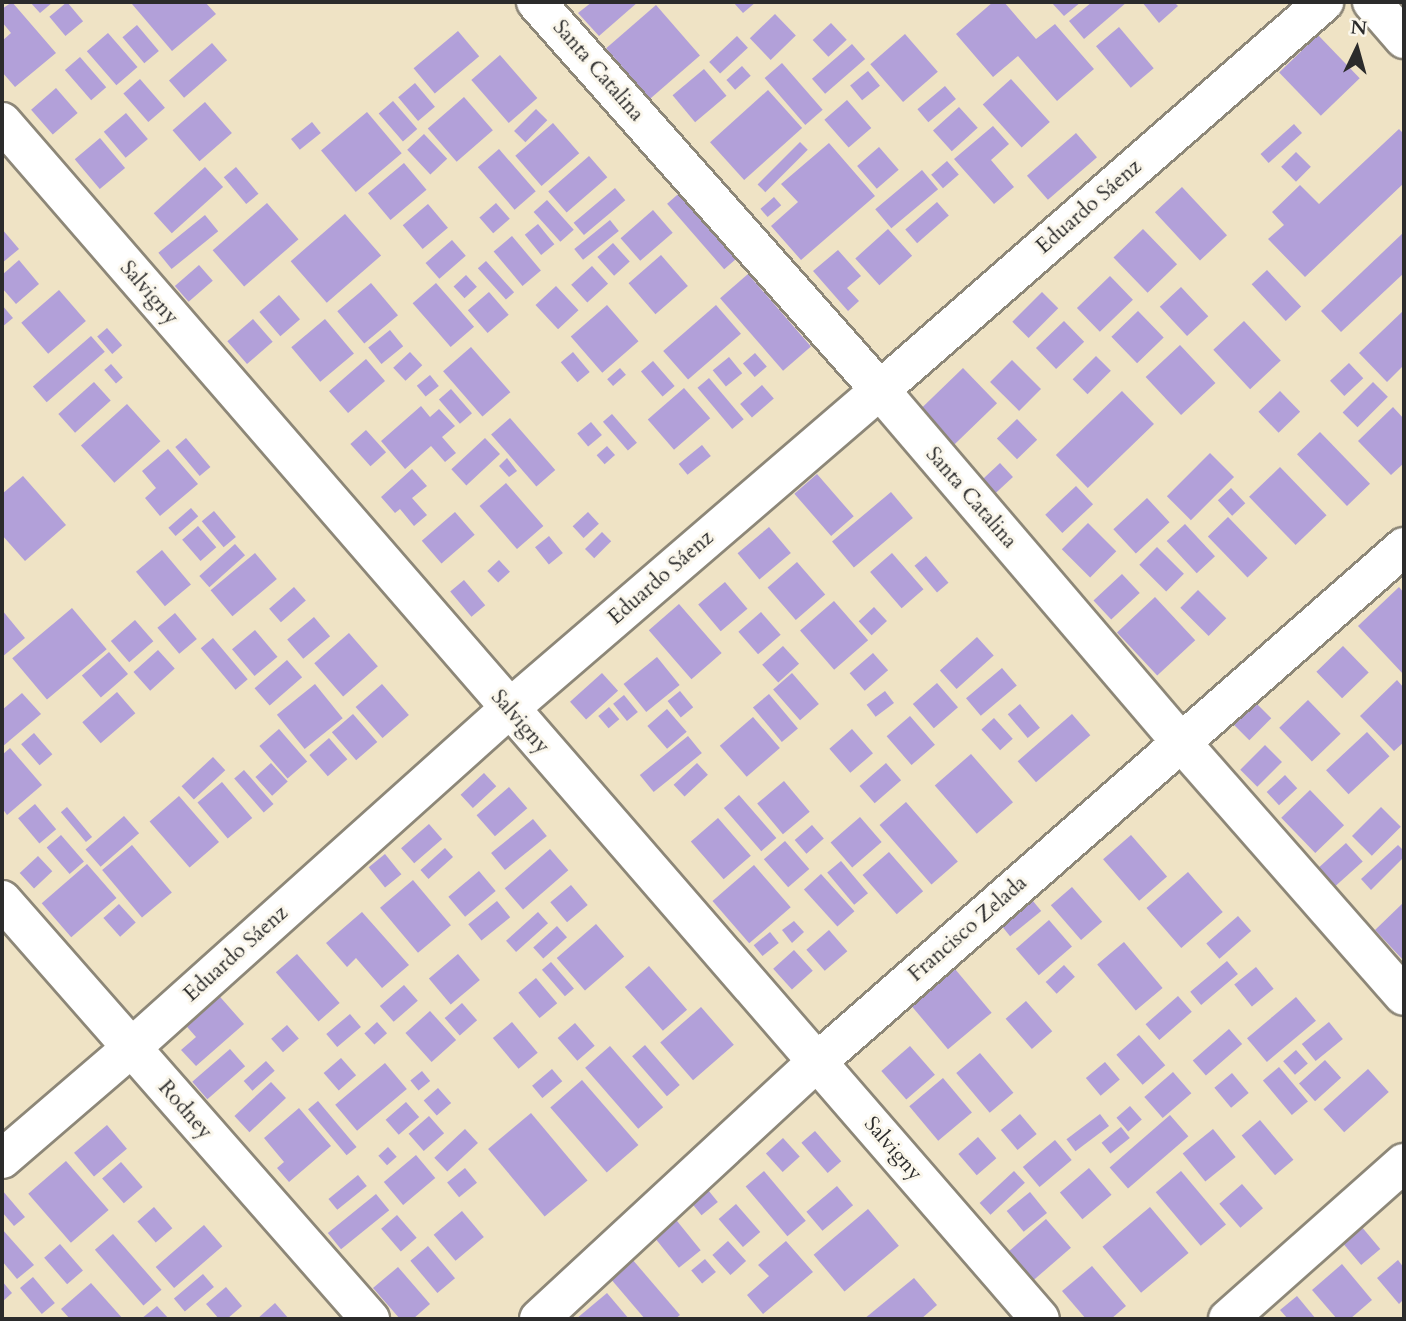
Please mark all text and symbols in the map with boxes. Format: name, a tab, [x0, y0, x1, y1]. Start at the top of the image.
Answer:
north arrow	[1322, 14, 1392, 84]
text: N	[1349, 14, 1368, 42]
street label: Santa Catalina	[547, 15, 649, 127]
street label: Eduardo Sáenz	[1031, 155, 1147, 259]
street label: Salvigny	[114, 256, 184, 330]
street label: Santa Catalina	[920, 442, 1022, 554]
street label: Eduardo Sáenz	[603, 526, 719, 630]
street label: Salvigny	[485, 685, 555, 759]
street label: Francisco Zelada	[904, 871, 1032, 987]
street label: Eduardo Sáenz	[179, 901, 293, 1007]
street label: Rodney	[153, 1075, 217, 1145]
street label: Salvigny	[858, 1112, 928, 1186]

